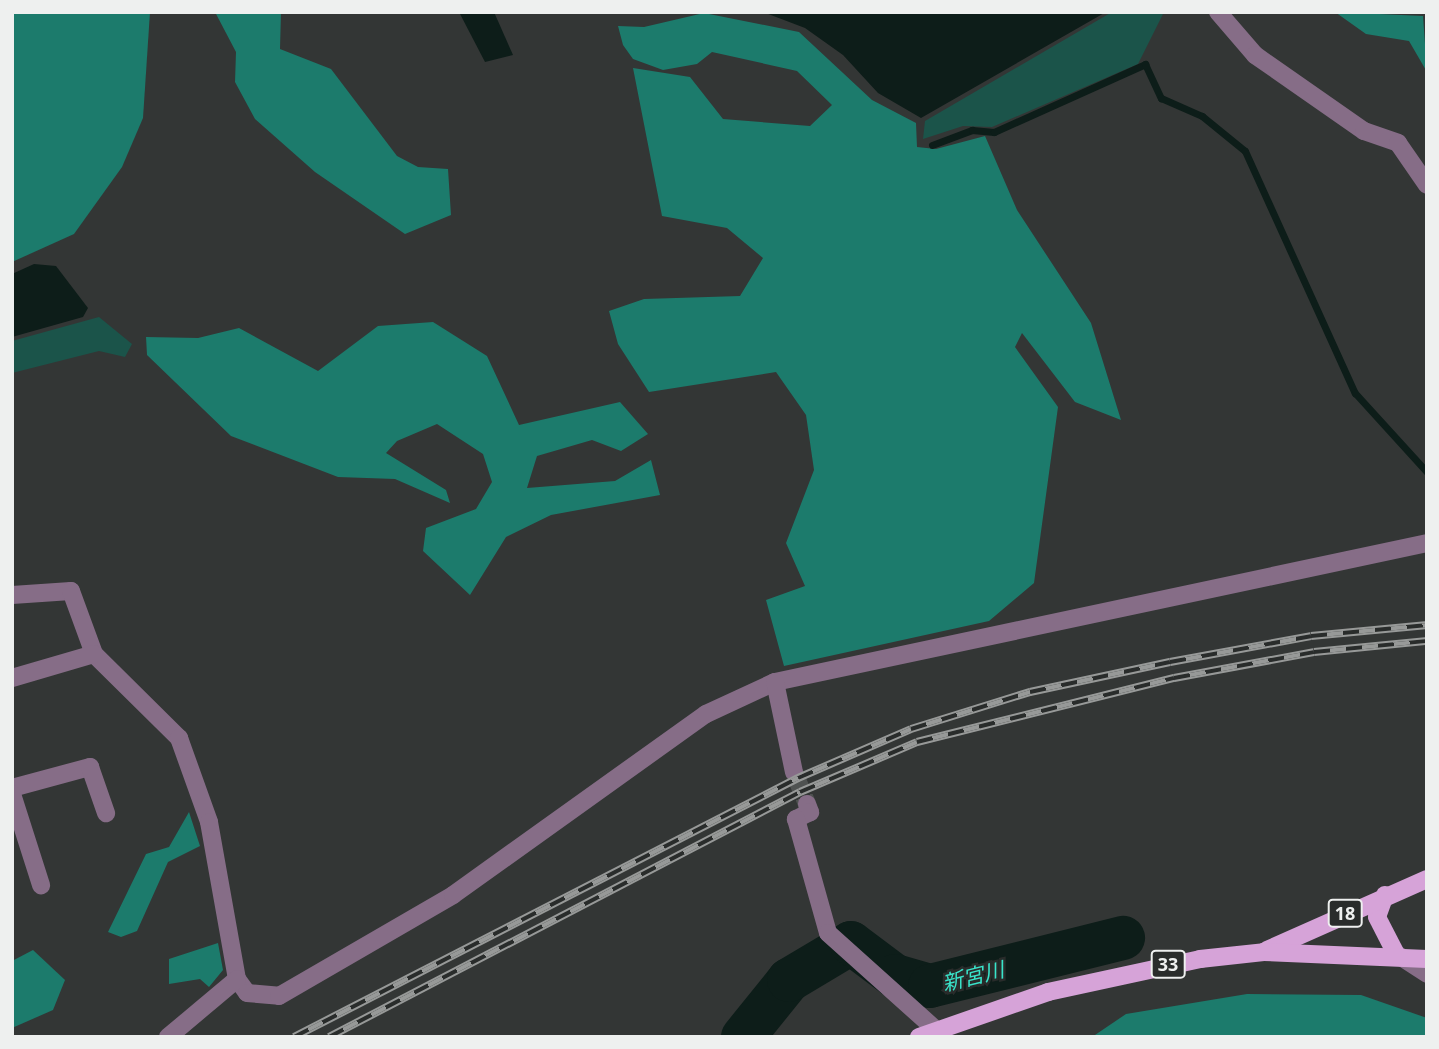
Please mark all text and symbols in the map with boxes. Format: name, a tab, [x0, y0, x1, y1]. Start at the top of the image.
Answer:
road number: 18	[1328, 898, 1362, 928]
road number: 33	[1150, 950, 1186, 979]
water label: 新宮川	[939, 956, 1007, 996]

